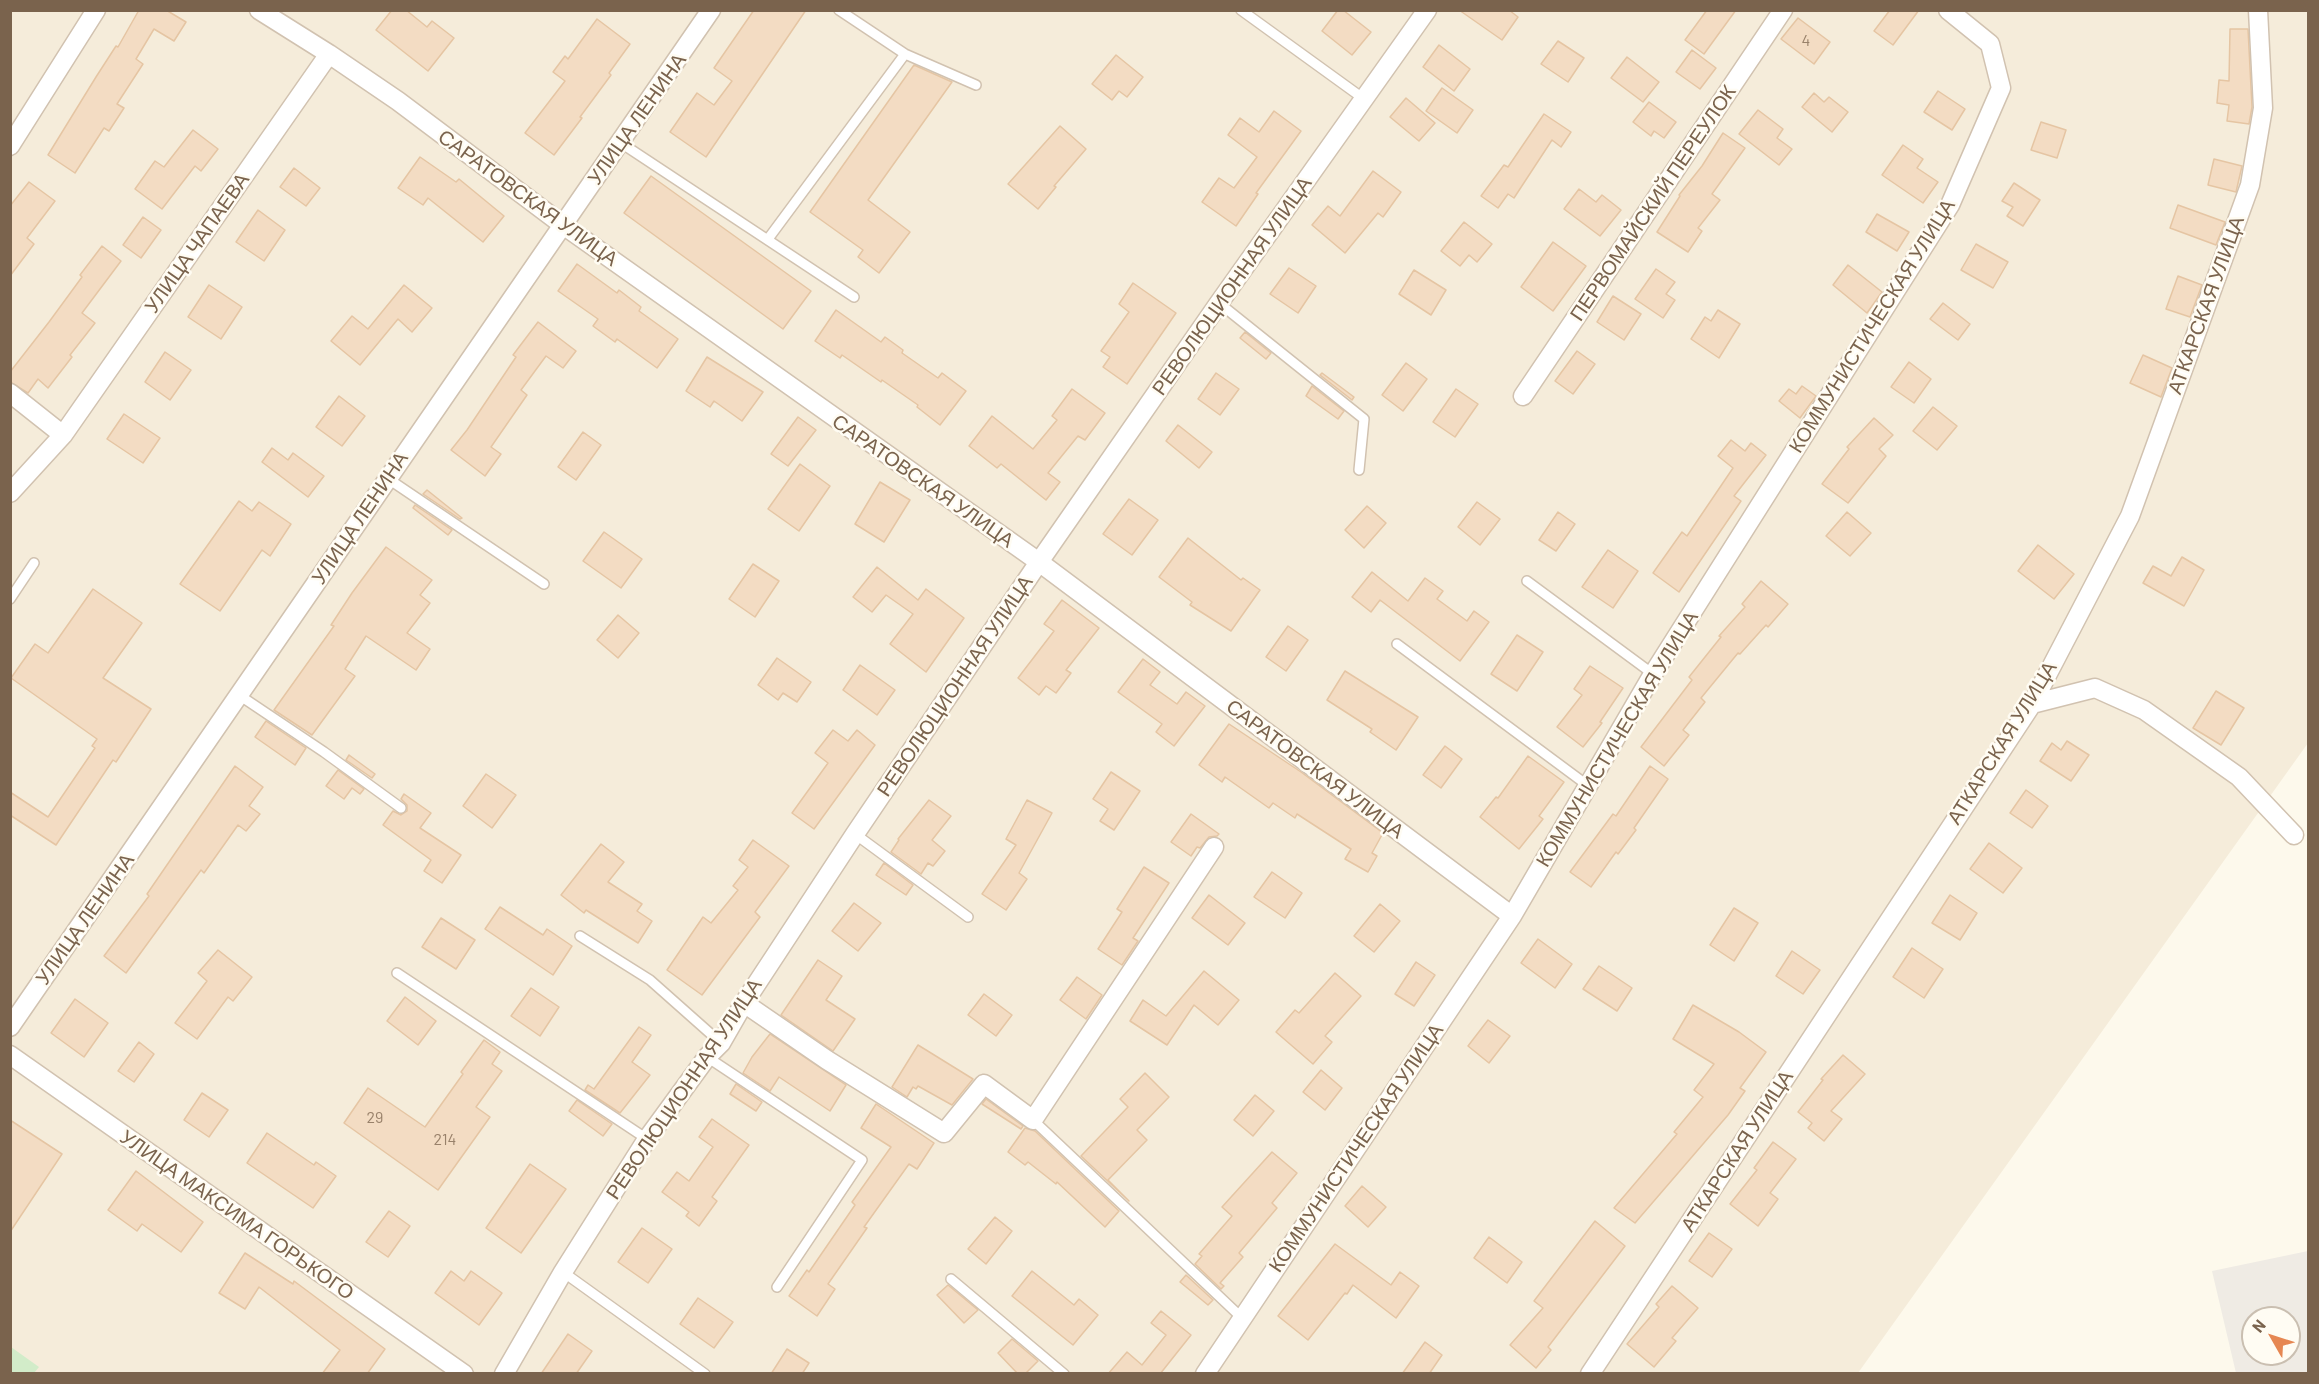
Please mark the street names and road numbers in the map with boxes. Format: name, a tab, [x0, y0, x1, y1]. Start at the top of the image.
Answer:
street label: УЛИЦА ЛЕНИНА	[583, 49, 691, 189]
street label: ПЕРВОМАЙСКИЙ ПЕРЕУЛОК	[1565, 81, 1741, 325]
street label: САРАТОВСКАЯ УЛИЦА	[433, 125, 623, 271]
street label: УЛИЦА ЧАПАЕВА	[140, 168, 254, 318]
street label: РЕВОЛЮЦИОННАЯ УЛИЦА	[1147, 172, 1317, 400]
street label: КОММУНИСТИЧЕСКАЯ УЛИЦА	[1784, 195, 1960, 457]
street label: АТКАРСКАЯ УЛИЦА	[2163, 213, 2249, 397]
street label: САРАТОВСКАЯ УЛИЦА	[828, 409, 1018, 553]
street label: УЛИЦА ЛЕНИНА	[307, 447, 413, 589]
street label: РЕВОЛЮЦИОННАЯ УЛИЦА	[872, 571, 1038, 801]
street label: КОММУНИСТИЧЕСКАЯ УЛИЦА	[1531, 607, 1703, 871]
street label: АТКАРСКАЯ УЛИЦА	[1942, 657, 2062, 829]
street label: САРАТОВСКАЯ УЛИЦА	[1221, 694, 1409, 844]
street label: УЛИЦА ЛЕНИНА	[31, 849, 139, 989]
street label: РЕВОЛЮЦИОННАЯ УЛИЦА	[601, 974, 767, 1204]
street label: КОММУНИСТИЧЕСКАЯ УЛИЦА	[1264, 1019, 1448, 1277]
street label: АТКАРСКАЯ УЛИЦА	[1676, 1066, 1798, 1236]
street label: УЛИЦА МАКСИМА ГОРЬКОГО	[115, 1125, 359, 1305]

